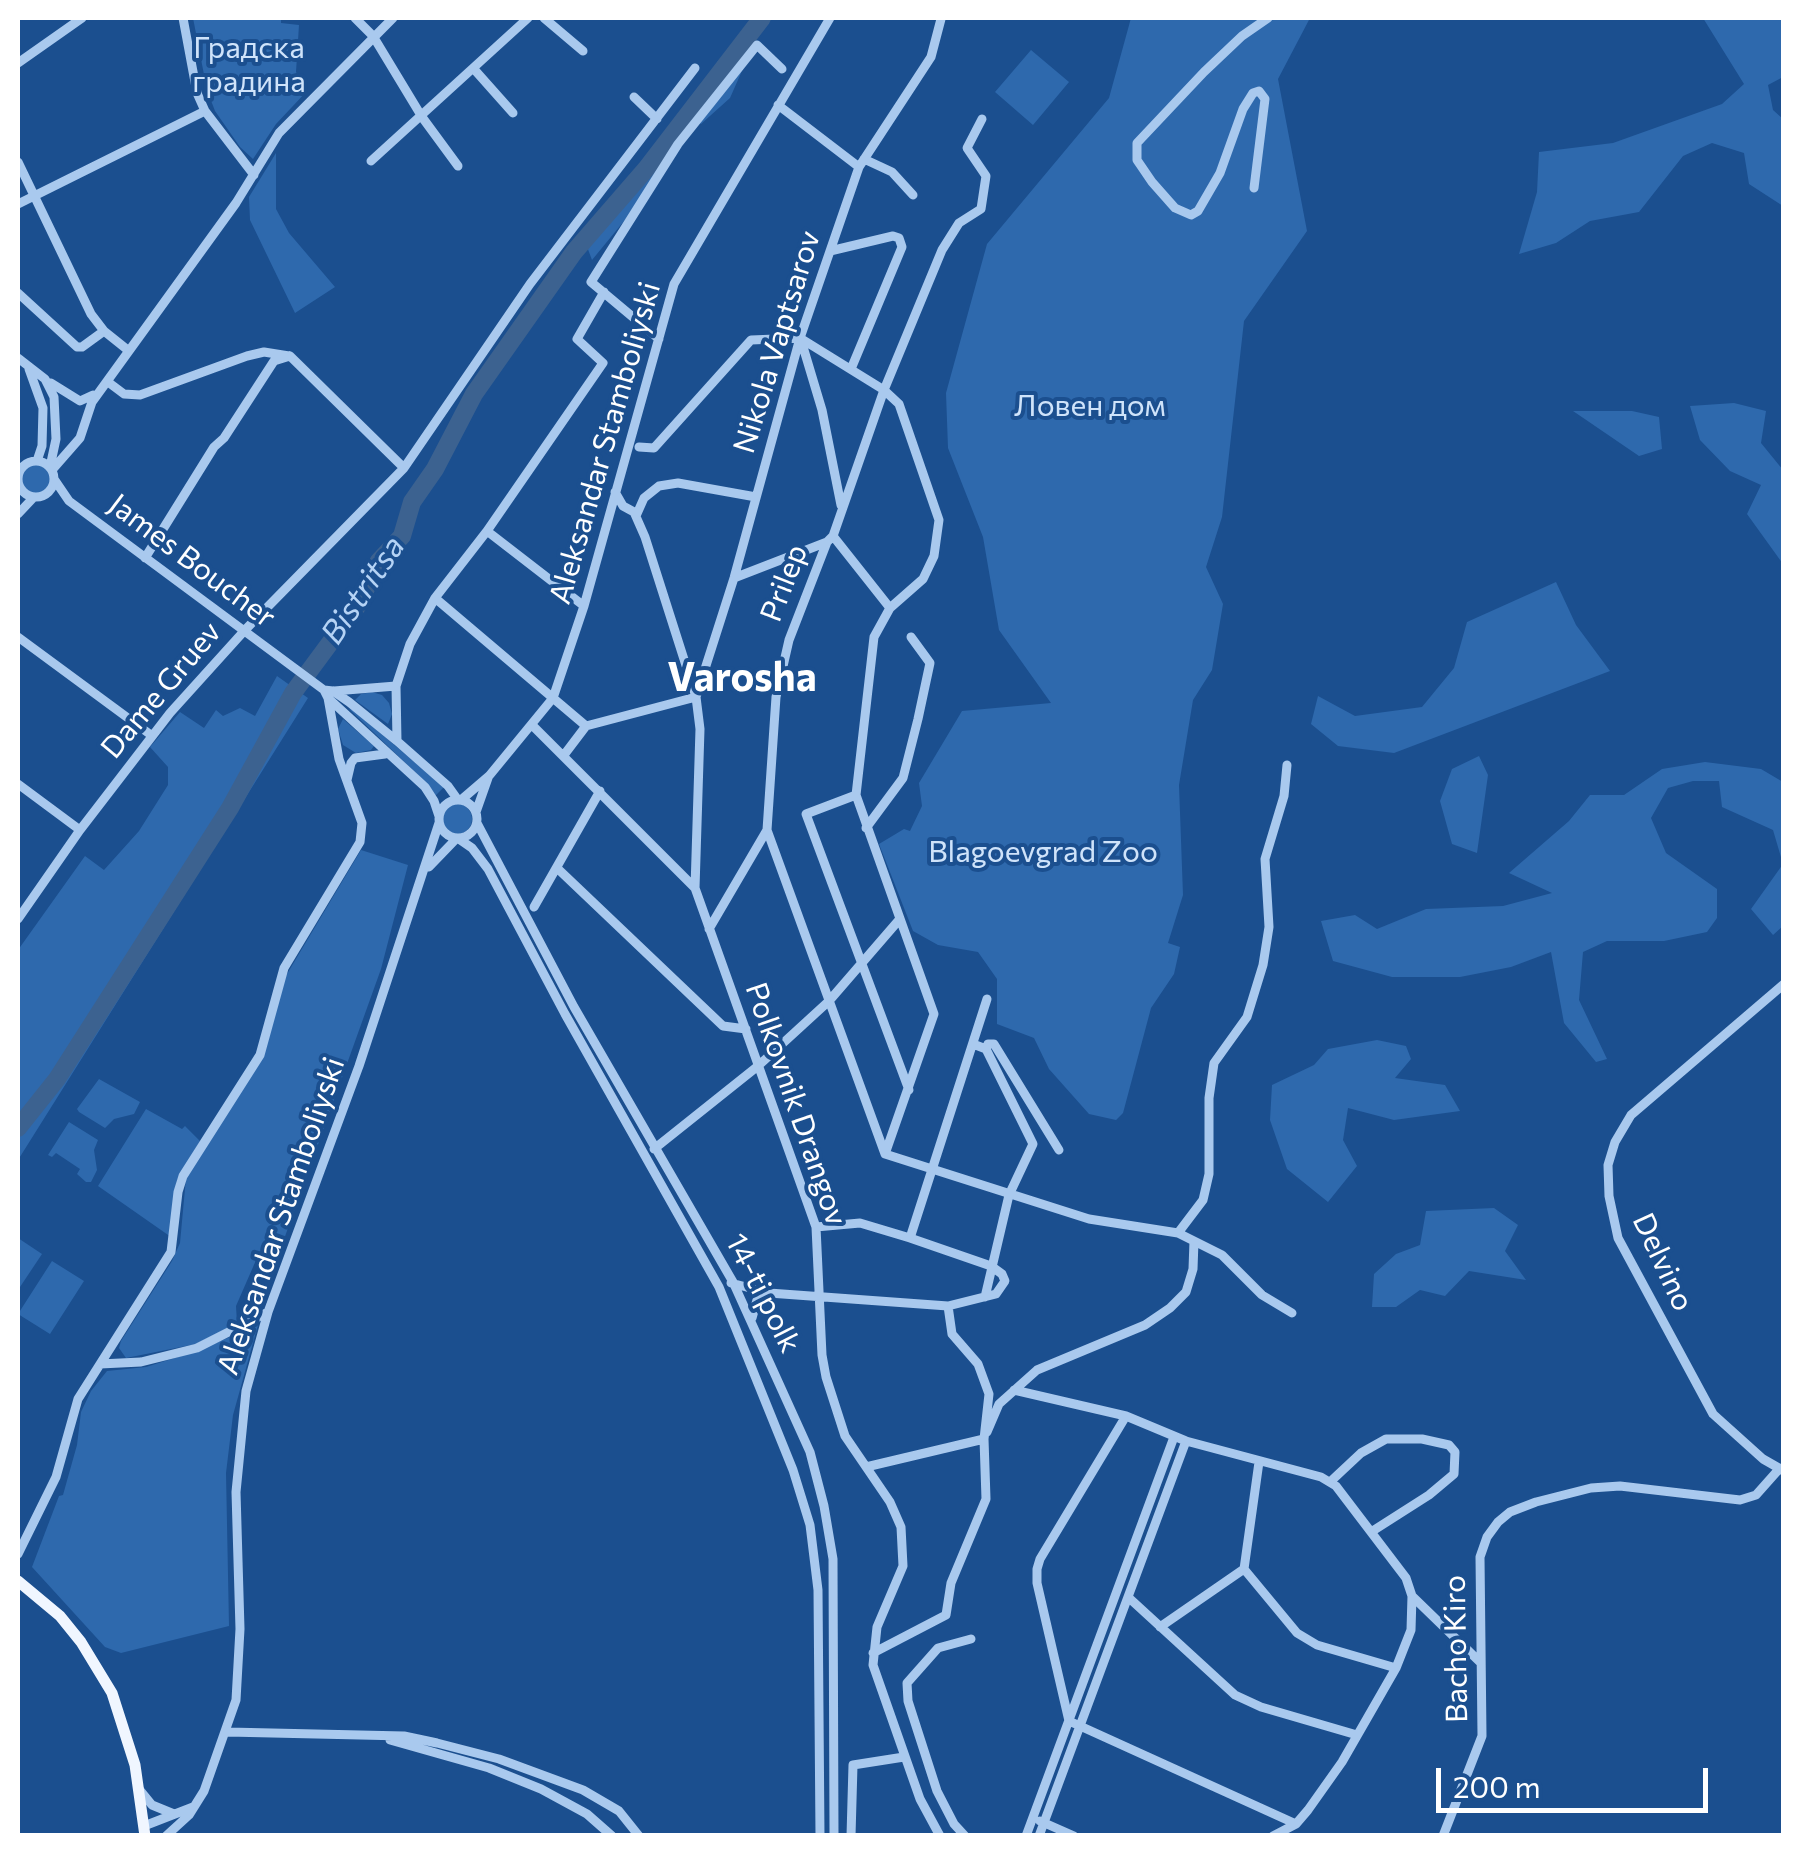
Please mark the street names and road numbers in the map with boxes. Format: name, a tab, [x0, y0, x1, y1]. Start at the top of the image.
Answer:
street label: Nikola Vaptsarov	[726, 226, 828, 458]
street label: Aleksandar Stamboliyski	[542, 278, 668, 608]
street label: James Boucher	[101, 487, 283, 635]
street label: Prilep	[753, 539, 815, 627]
street label: Dame Gruev	[94, 614, 228, 766]
street label: Polkovnik Drangov	[738, 978, 854, 1230]
street label: Aleksandar Stamboliyski	[210, 1053, 352, 1379]
street label: Delvino	[1625, 1207, 1701, 1317]
street label: 14-ti polk	[718, 1227, 808, 1359]
street label: Bacho Kiro	[1437, 1575, 1475, 1723]

